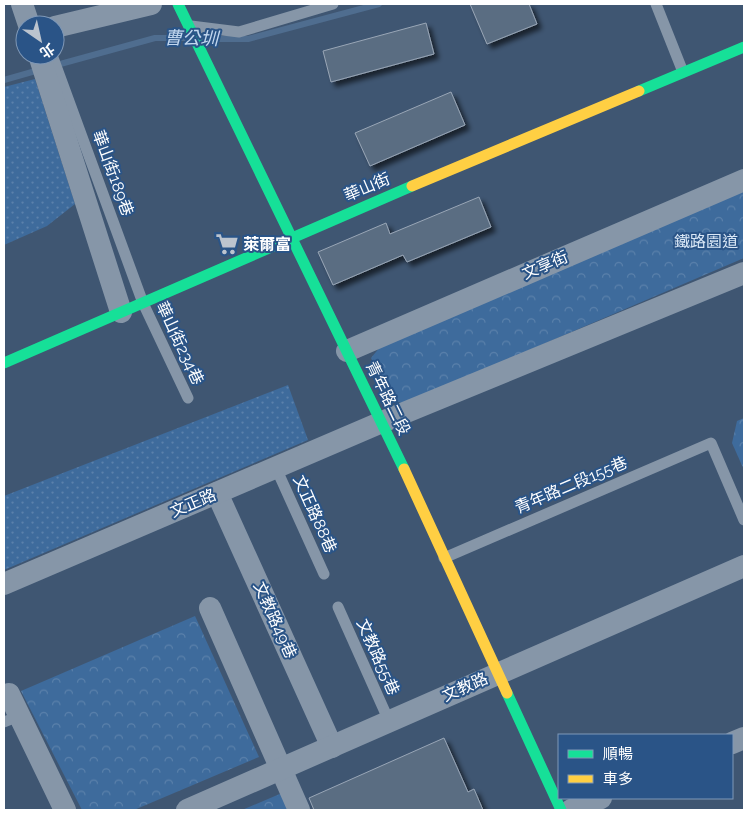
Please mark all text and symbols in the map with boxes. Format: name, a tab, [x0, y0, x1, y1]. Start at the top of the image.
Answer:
north arrow	[15, 15, 65, 65]
water label: 曹公圳	[164, 27, 221, 49]
text: 北	[37, 40, 58, 61]
street label: 華山街189巷	[89, 128, 137, 218]
street label: 華山街	[341, 169, 393, 205]
supermarket icon: 萊爾富	[214, 231, 240, 257]
park label: 鐵路園道	[674, 232, 738, 251]
place label: 萊爾富	[243, 235, 291, 254]
street label: 文享街	[519, 247, 571, 283]
street label: 華山街234巷	[152, 298, 208, 388]
street label: 青年路二段	[362, 358, 414, 438]
street label: 青年路二段155巷	[512, 453, 630, 517]
street label: 文正路88巷	[289, 472, 341, 556]
street label: 文正路	[167, 485, 219, 521]
street label: 文教路49巷	[250, 579, 300, 661]
street label: 文教路55巷	[353, 616, 403, 698]
street label: 文教路	[439, 669, 491, 705]
legend	[558, 734, 733, 799]
text: 順暢	[603, 745, 633, 763]
text: 車多	[603, 770, 633, 788]

